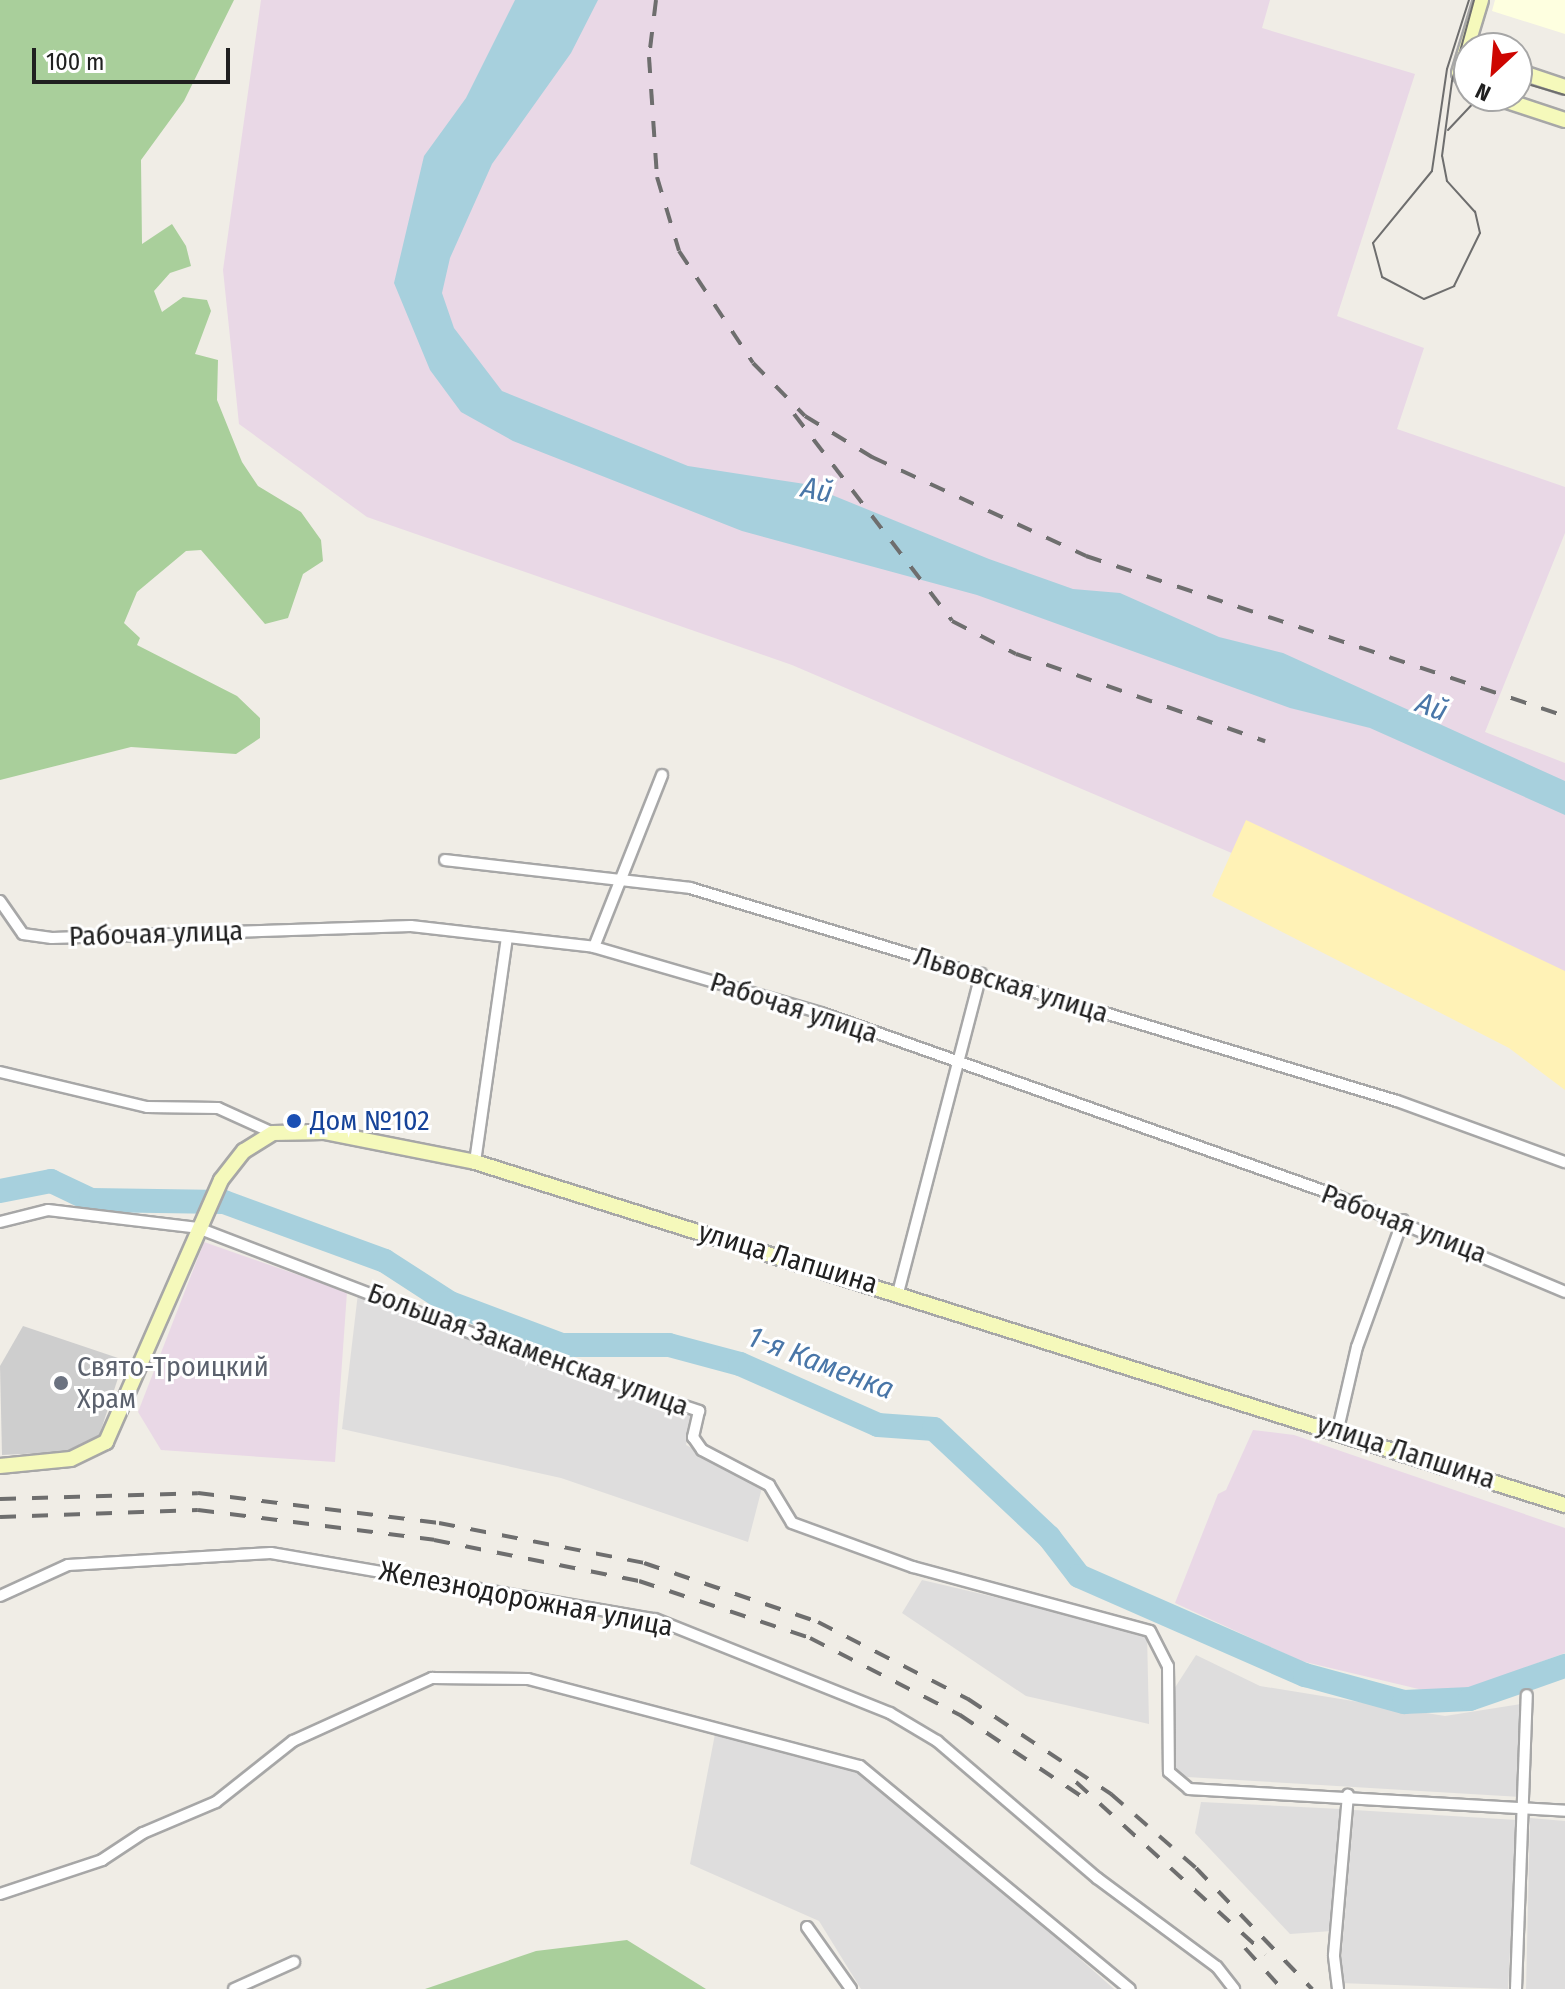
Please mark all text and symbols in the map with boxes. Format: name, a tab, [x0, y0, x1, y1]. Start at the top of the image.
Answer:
scale bar	[36, 32, 234, 82]
north arrow	[1453, 32, 1533, 112]
text: 100 m	[46, 48, 104, 76]
text: N	[1471, 77, 1495, 107]
water label: Ай	[798, 469, 836, 511]
water label: Ай	[1411, 685, 1453, 729]
street label: Рабочая улица	[68, 914, 244, 954]
street label: Львовская улица	[910, 940, 1112, 1030]
street label: Рабочая улица	[706, 965, 882, 1051]
place label: Дом №102	[310, 1104, 430, 1138]
marker: Дом №102	[285, 1112, 303, 1130]
street label: Рабочая улица	[1317, 1177, 1491, 1271]
street label: улица Лапшина	[694, 1215, 882, 1301]
street label: Большая Закаменская улица	[363, 1276, 693, 1424]
water label: 1-я Каменка	[743, 1319, 899, 1407]
place label: Свято-Троицкий Храм	[77, 1350, 269, 1416]
marker: Свято-Троицкий Храм	[52, 1374, 70, 1392]
street label: улица Лапшина	[1313, 1407, 1499, 1497]
street label: Железнодорожная улица	[376, 1554, 676, 1644]

